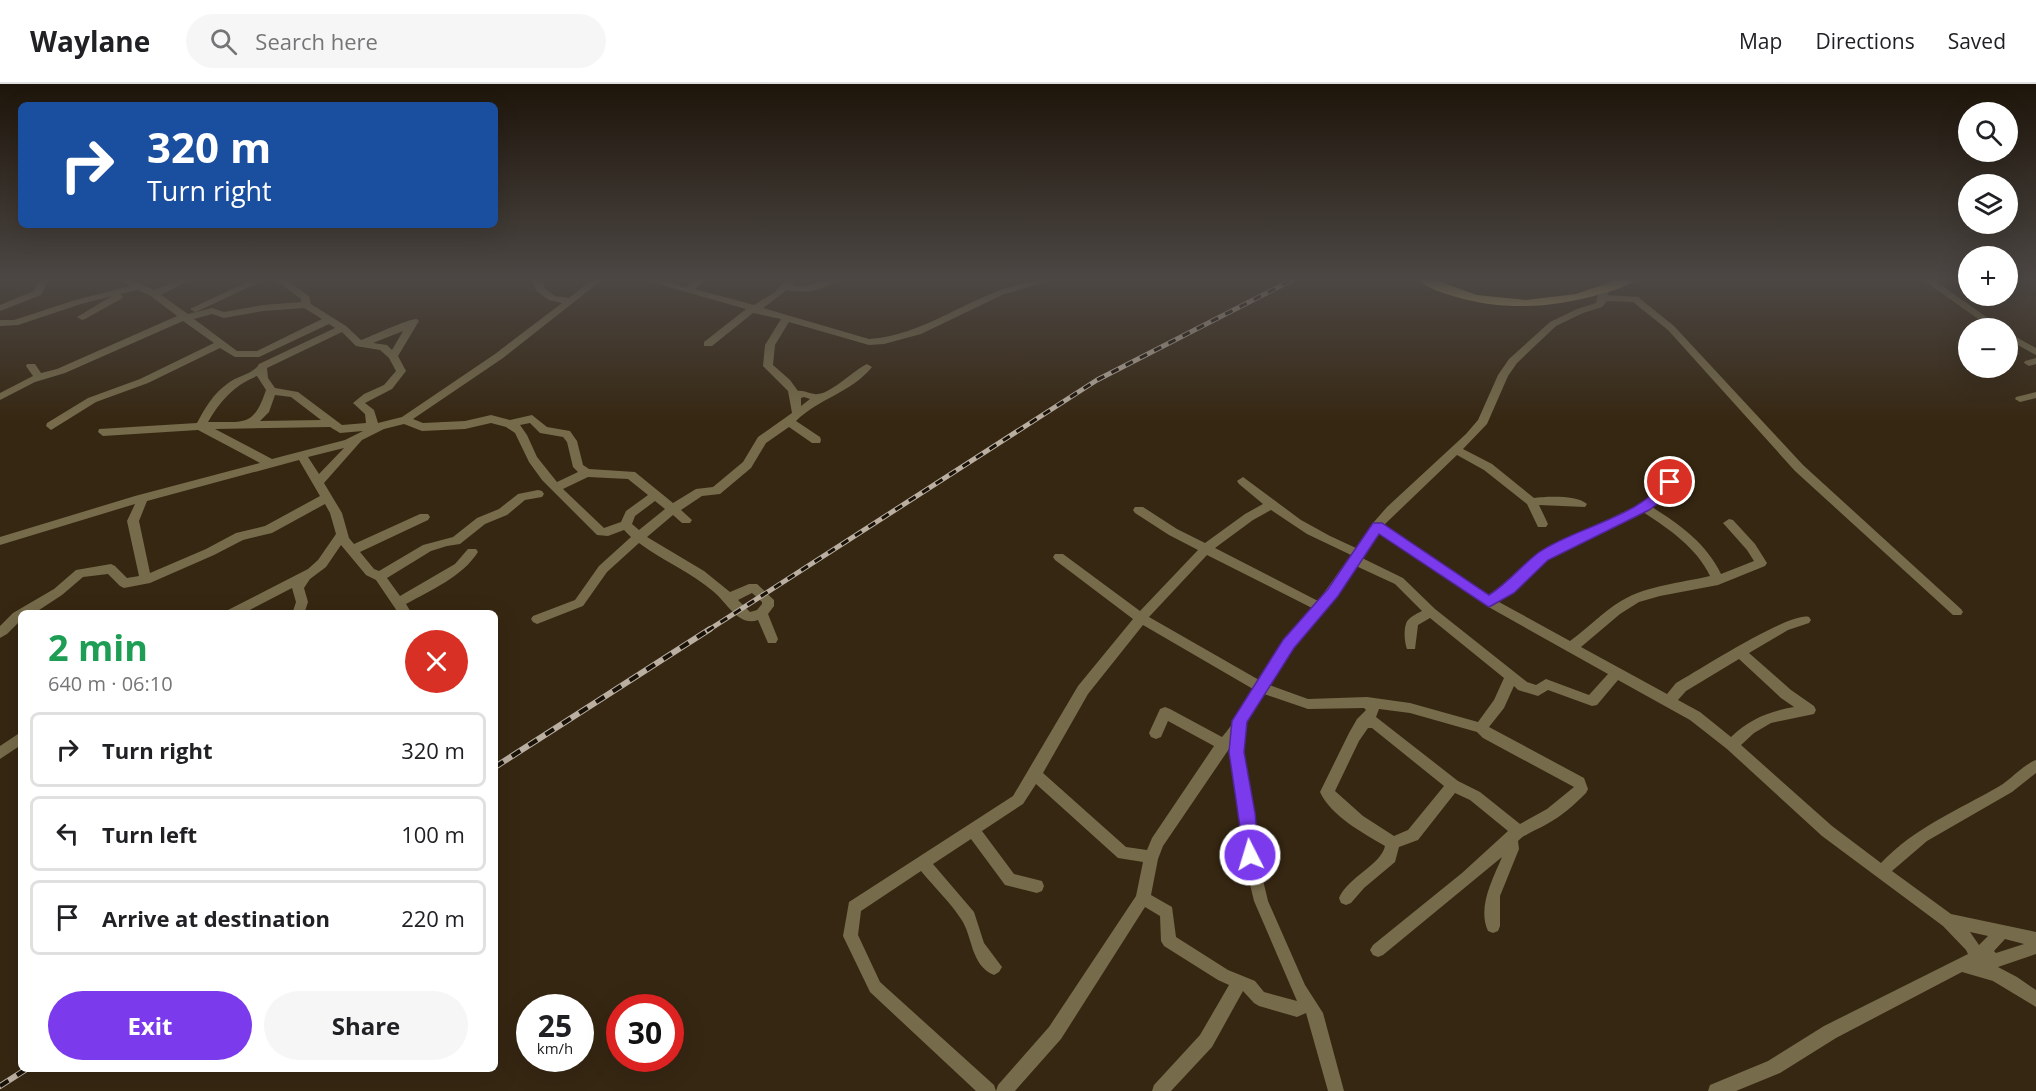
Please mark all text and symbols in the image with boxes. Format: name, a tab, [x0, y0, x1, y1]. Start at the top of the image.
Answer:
search box	[186, 14, 606, 68]
text: Waylane	[30, 22, 150, 60]
icon: search	[207, 25, 240, 58]
text: Search here	[255, 26, 378, 56]
text: Map	[1739, 27, 1782, 55]
text: Directions	[1815, 27, 1915, 55]
text: Saved	[1948, 27, 2006, 55]
map controls	[1958, 102, 2018, 378]
button: search	[1958, 102, 2018, 162]
text: 320 m	[147, 118, 271, 175]
icon: right	[48, 126, 126, 204]
text: Turn right	[147, 172, 272, 209]
button: layers	[1958, 174, 2018, 234]
button: +	[1958, 246, 2018, 306]
button: −	[1958, 318, 2018, 378]
pin	[1644, 456, 1695, 507]
icon: arrive	[1653, 465, 1686, 498]
text: 2 min	[48, 623, 148, 672]
button: close	[405, 630, 468, 693]
text: 640 m · 06:10	[48, 670, 173, 697]
icon: right	[51, 733, 84, 766]
text: Turn right	[102, 735, 213, 765]
text: 320 m	[401, 735, 465, 765]
icon: left	[51, 817, 84, 850]
text: Turn left	[102, 819, 197, 849]
text: 100 m	[401, 819, 465, 849]
position arrow	[1218, 823, 1282, 887]
icon: arrive	[51, 901, 84, 934]
text: Arrive at destination	[102, 903, 330, 933]
text: 220 m	[401, 903, 465, 933]
button: Exit	[48, 991, 252, 1060]
button: Share	[264, 991, 468, 1060]
speed limit sign: 30	[606, 994, 684, 1072]
text: 25	[538, 1005, 572, 1046]
text: km/h	[537, 1038, 573, 1058]

